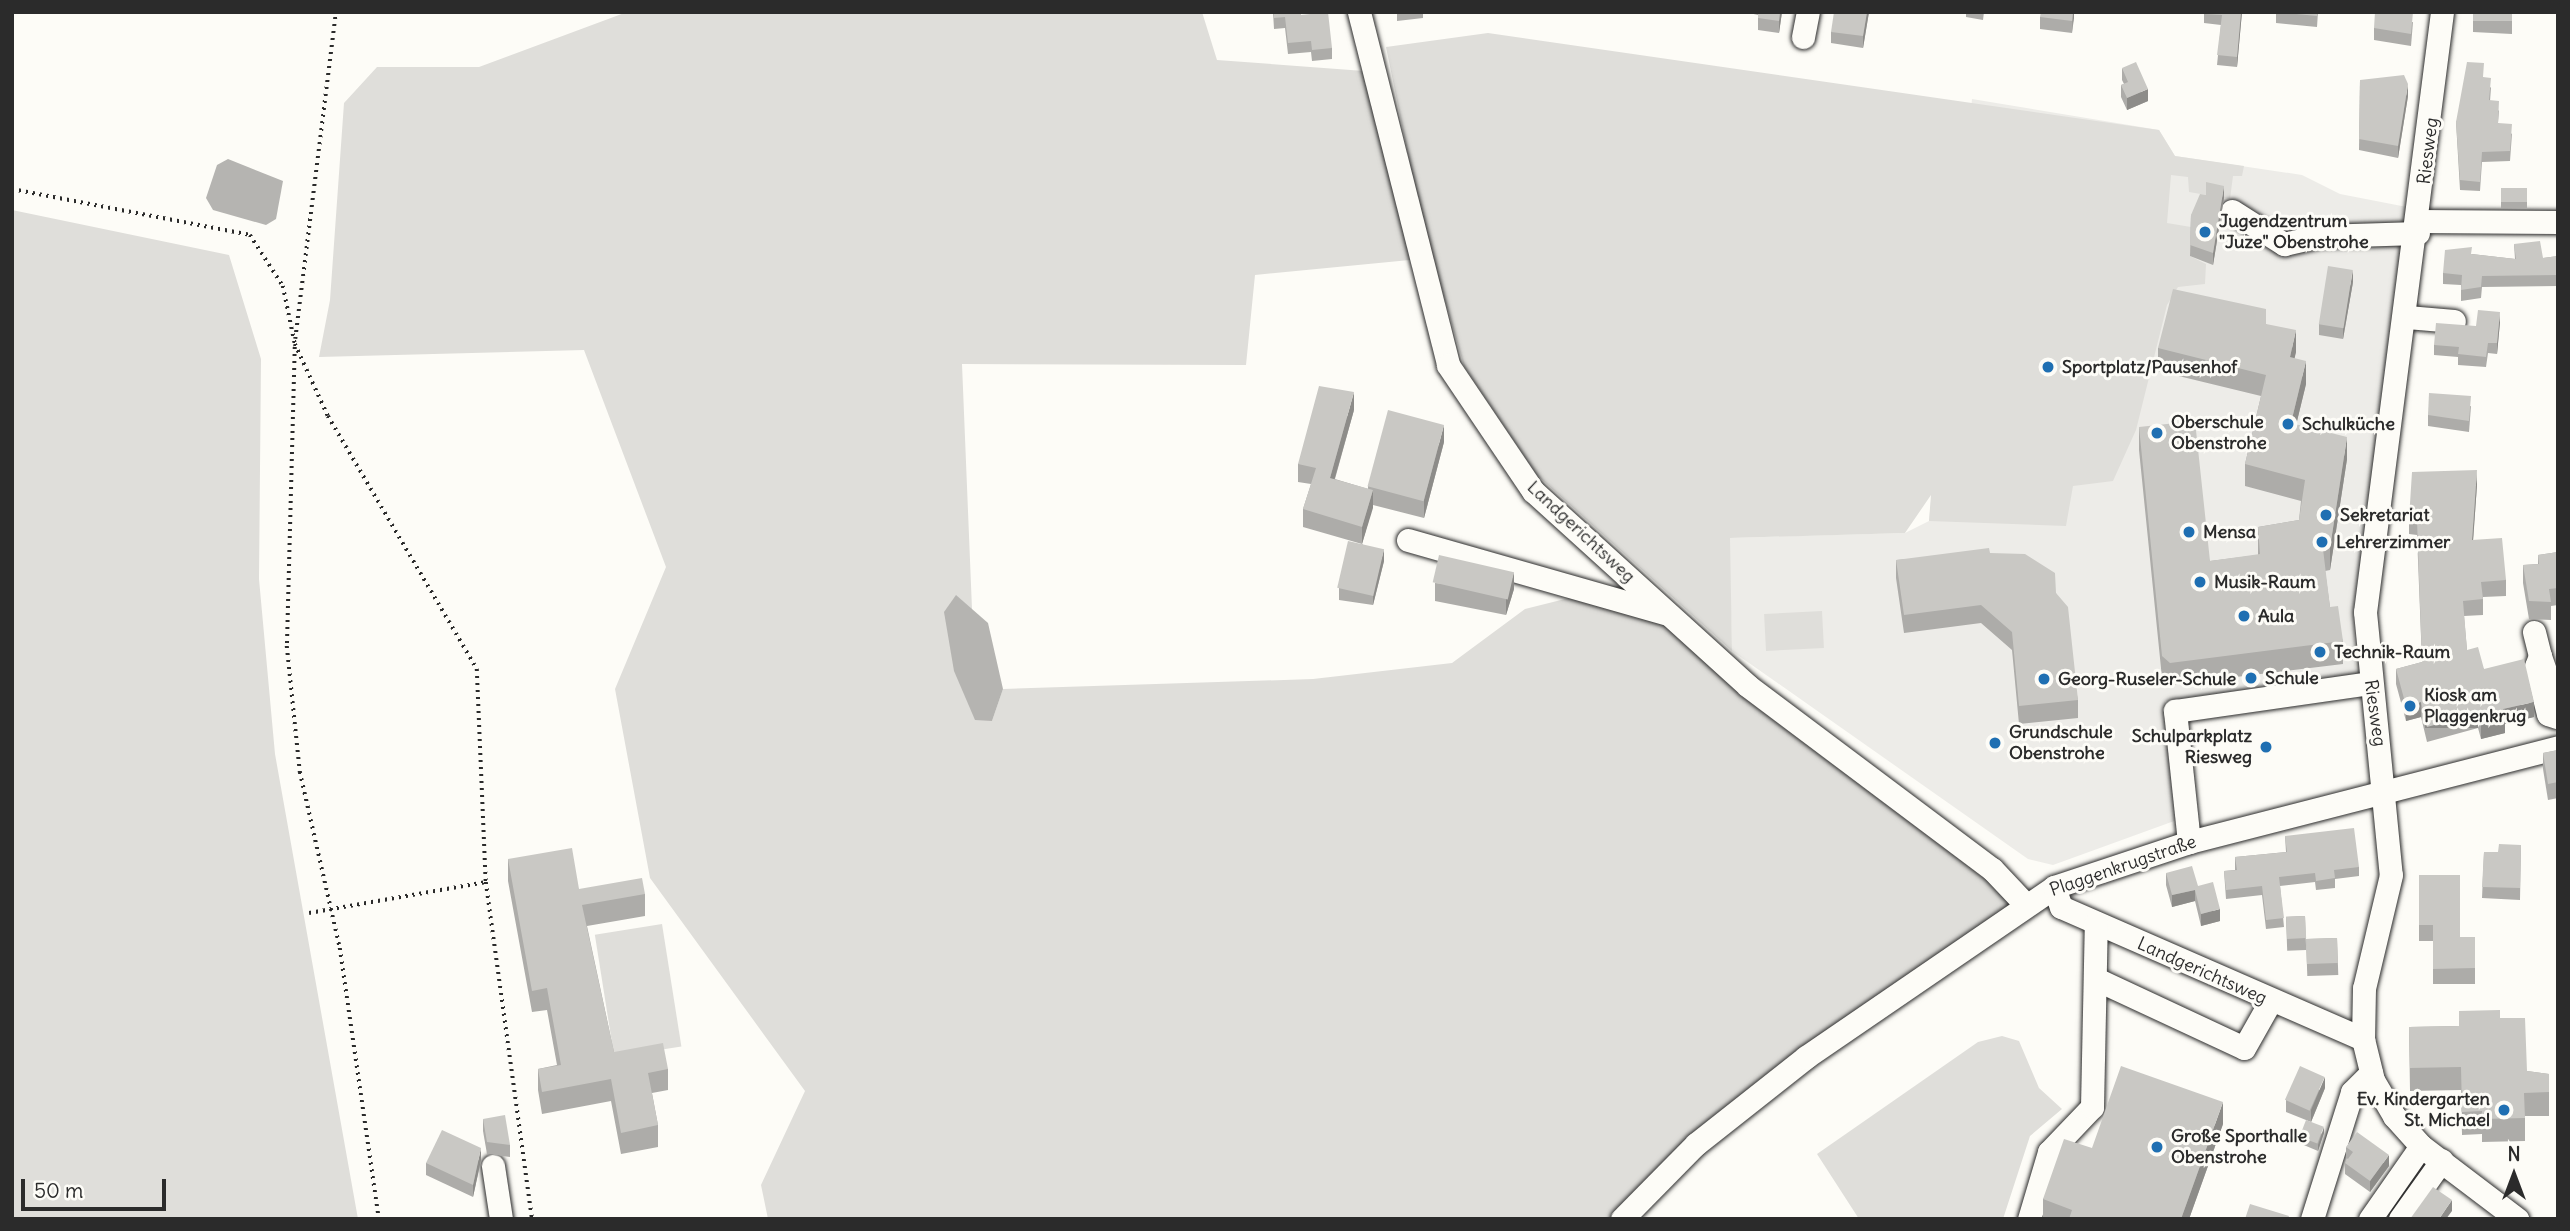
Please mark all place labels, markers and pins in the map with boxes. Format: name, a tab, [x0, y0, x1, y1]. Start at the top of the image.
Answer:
place label: Jugendzentrum "Juze" Obenstrohe	[2219, 211, 2369, 254]
marker: Jugendzentrum "Juze" Obenstrohe	[2197, 224, 2213, 240]
place label: Sportplatz/Pausenhof	[2062, 356, 2237, 378]
marker: Sportplatz/Pausenhof	[2040, 359, 2056, 375]
place label: Oberschule Obenstrohe	[2171, 412, 2267, 454]
place label: Schulküche	[2302, 413, 2395, 435]
marker: Schulküche	[2280, 416, 2296, 432]
marker: Oberschule Obenstrohe	[2149, 425, 2165, 441]
place label: Sekretariat	[2340, 504, 2429, 526]
marker: Sekretariat	[2318, 507, 2334, 523]
place label: Mensa	[2203, 521, 2256, 543]
marker: Mensa	[2181, 524, 2197, 540]
place label: Lehrerzimmer	[2336, 531, 2450, 553]
marker: Lehrerzimmer	[2314, 534, 2330, 550]
place label: Musik-Raum	[2214, 571, 2316, 593]
marker: Musik-Raum	[2192, 574, 2208, 590]
place label: Aula	[2258, 605, 2294, 627]
marker: Aula	[2236, 608, 2252, 624]
place label: Technik-Raum	[2334, 641, 2450, 663]
marker: Technik-Raum	[2312, 644, 2328, 660]
place label: Schule	[2265, 667, 2319, 689]
place label: Georg-Ruseler-Schule	[2058, 668, 2236, 690]
marker: Schule	[2243, 670, 2259, 686]
marker: Georg-Ruseler-Schule	[2036, 671, 2052, 687]
place label: Kiosk am Plaggenkrug	[2424, 685, 2526, 728]
marker: Kiosk am Plaggenkrug	[2402, 698, 2418, 714]
place label: Grundschule Obenstrohe	[2009, 722, 2113, 764]
place label: Schulparkplatz Riesweg	[2132, 726, 2252, 768]
marker: Grundschule Obenstrohe	[1987, 735, 2003, 751]
marker: Schulparkplatz Riesweg	[2258, 739, 2274, 755]
place label: Ev. Kindergarten St. Michael	[2357, 1089, 2490, 1132]
marker: Ev. Kindergarten St. Michael	[2496, 1102, 2512, 1118]
place label: Große Sporthalle Obenstrohe	[2171, 1126, 2307, 1168]
marker: Große Sporthalle Obenstrohe	[2149, 1139, 2165, 1155]

